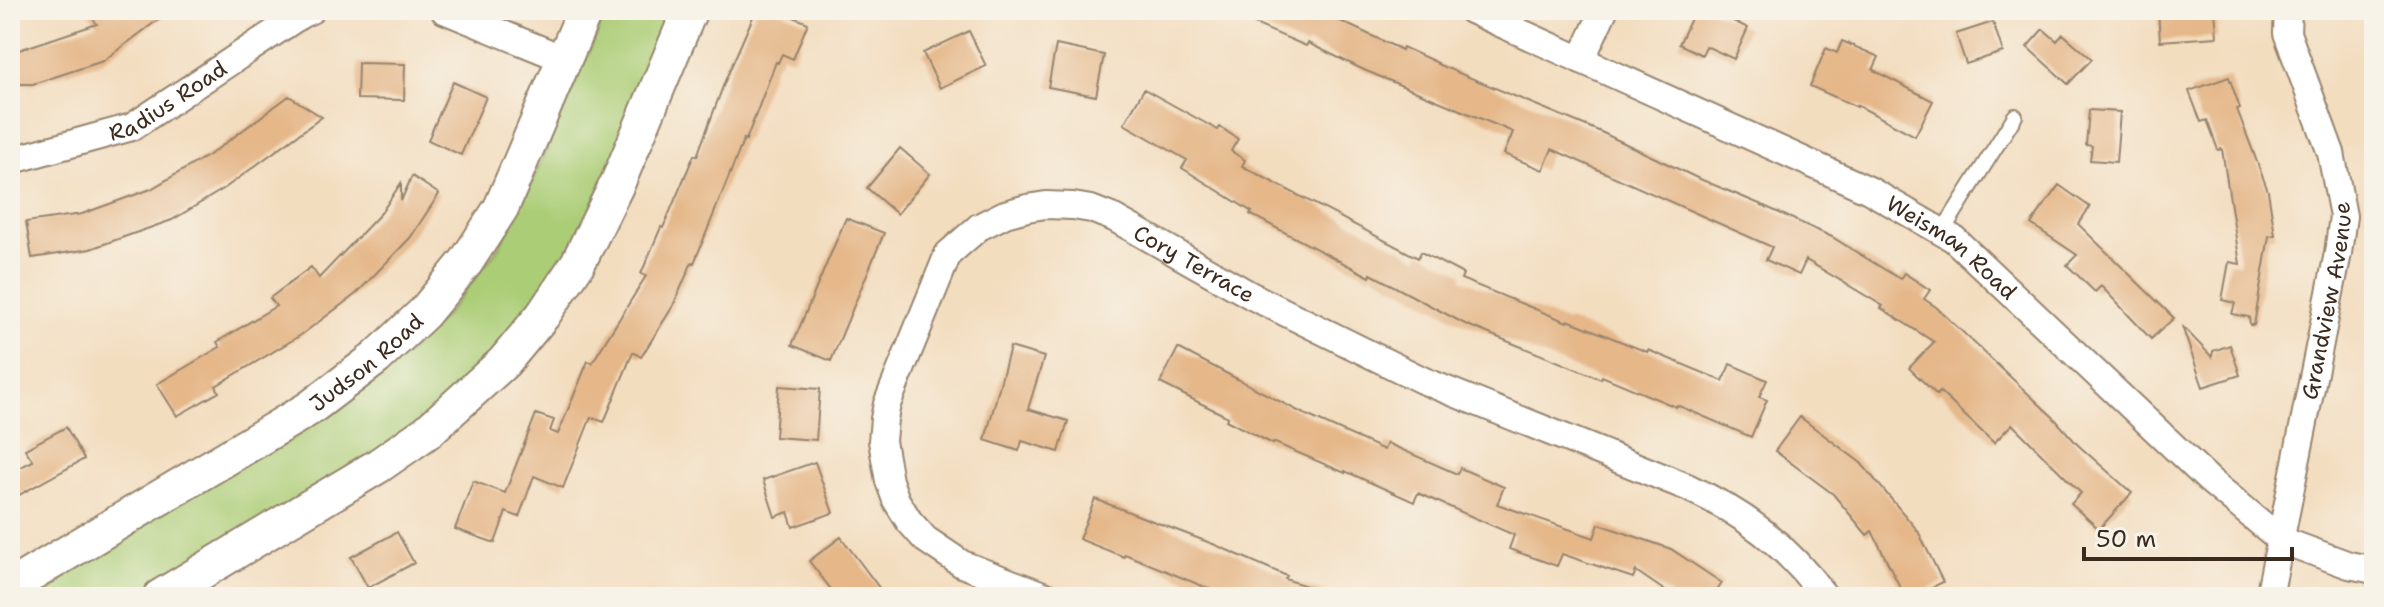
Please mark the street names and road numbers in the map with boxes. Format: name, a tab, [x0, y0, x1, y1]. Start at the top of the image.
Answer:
street label: Radius Road	[106, 54, 232, 147]
street label: Weisman Road	[1881, 189, 2023, 306]
street label: Grandview Avenue	[2294, 200, 2358, 402]
street label: Cory Terrace	[1129, 218, 1260, 309]
street label: Judson Road	[304, 307, 429, 418]

